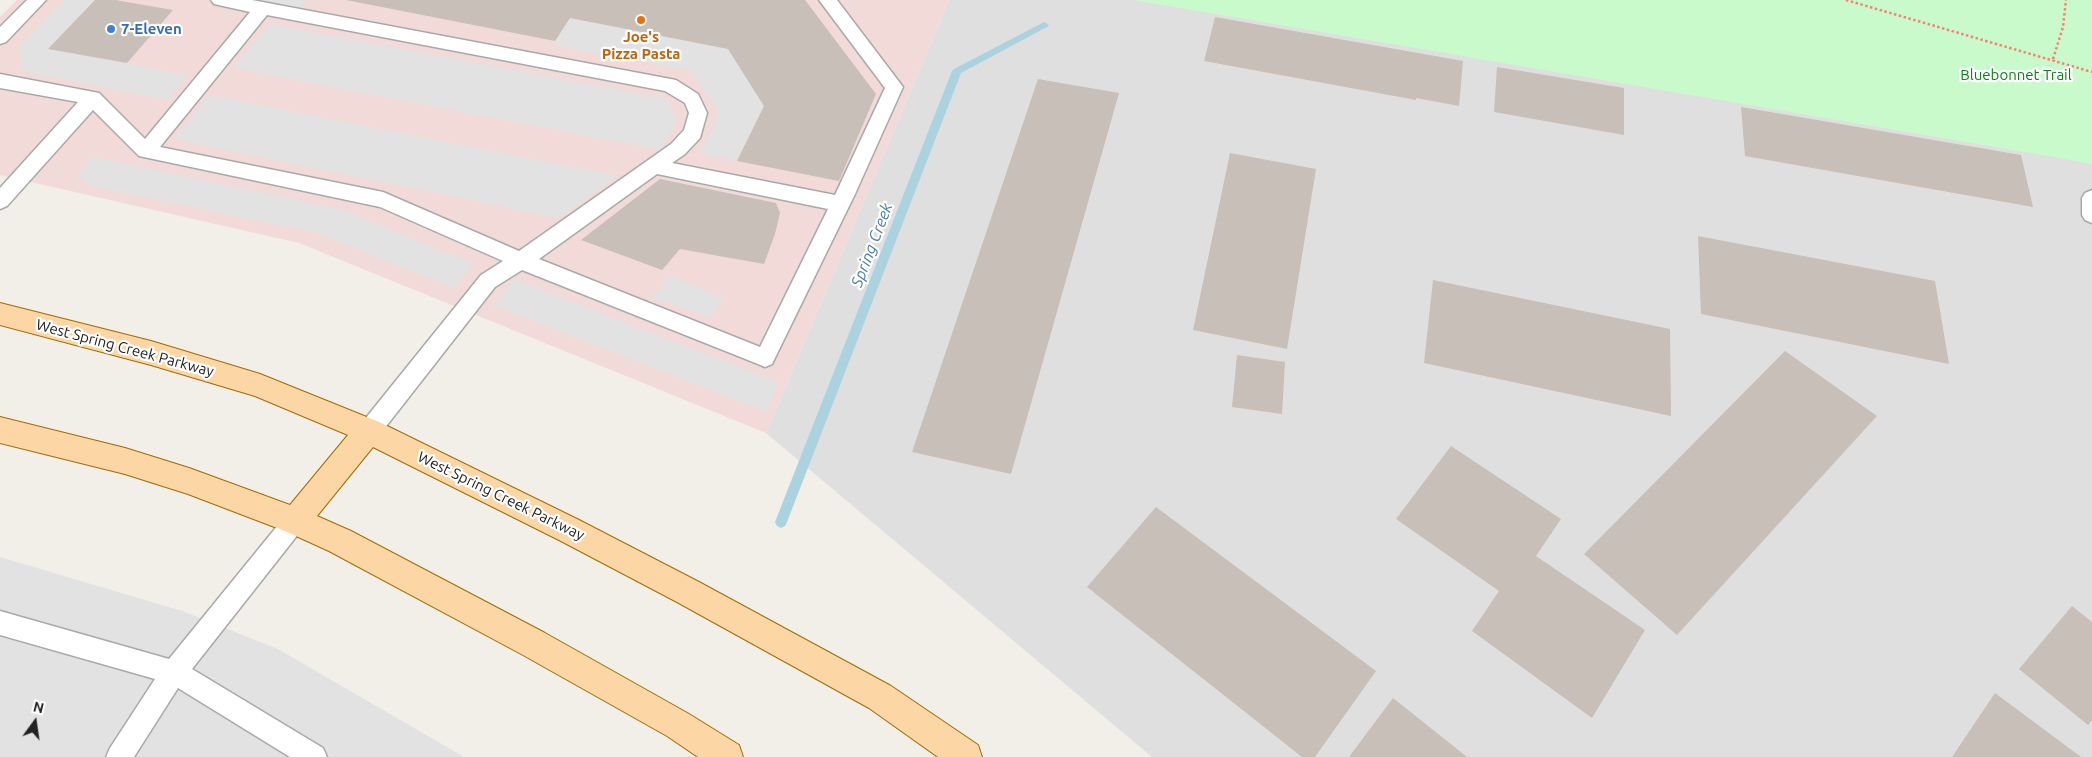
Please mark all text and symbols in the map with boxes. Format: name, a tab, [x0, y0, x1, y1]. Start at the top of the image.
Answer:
marker: Joe's Pizza Pasta	[635, 14, 647, 26]
place label: 7-Eleven	[121, 20, 182, 38]
marker: 7-Eleven	[105, 23, 117, 35]
place label: Joe's Pizza Pasta	[602, 28, 680, 63]
park label: Bluebonnet Trail	[1960, 66, 2072, 84]
water label: Spring Creek	[847, 200, 897, 290]
street label: West Spring Creek Parkway	[34, 316, 216, 380]
street label: West Spring Creek Parkway	[415, 448, 587, 544]
north arrow	[10, 697, 60, 747]
text: N	[32, 698, 46, 716]

